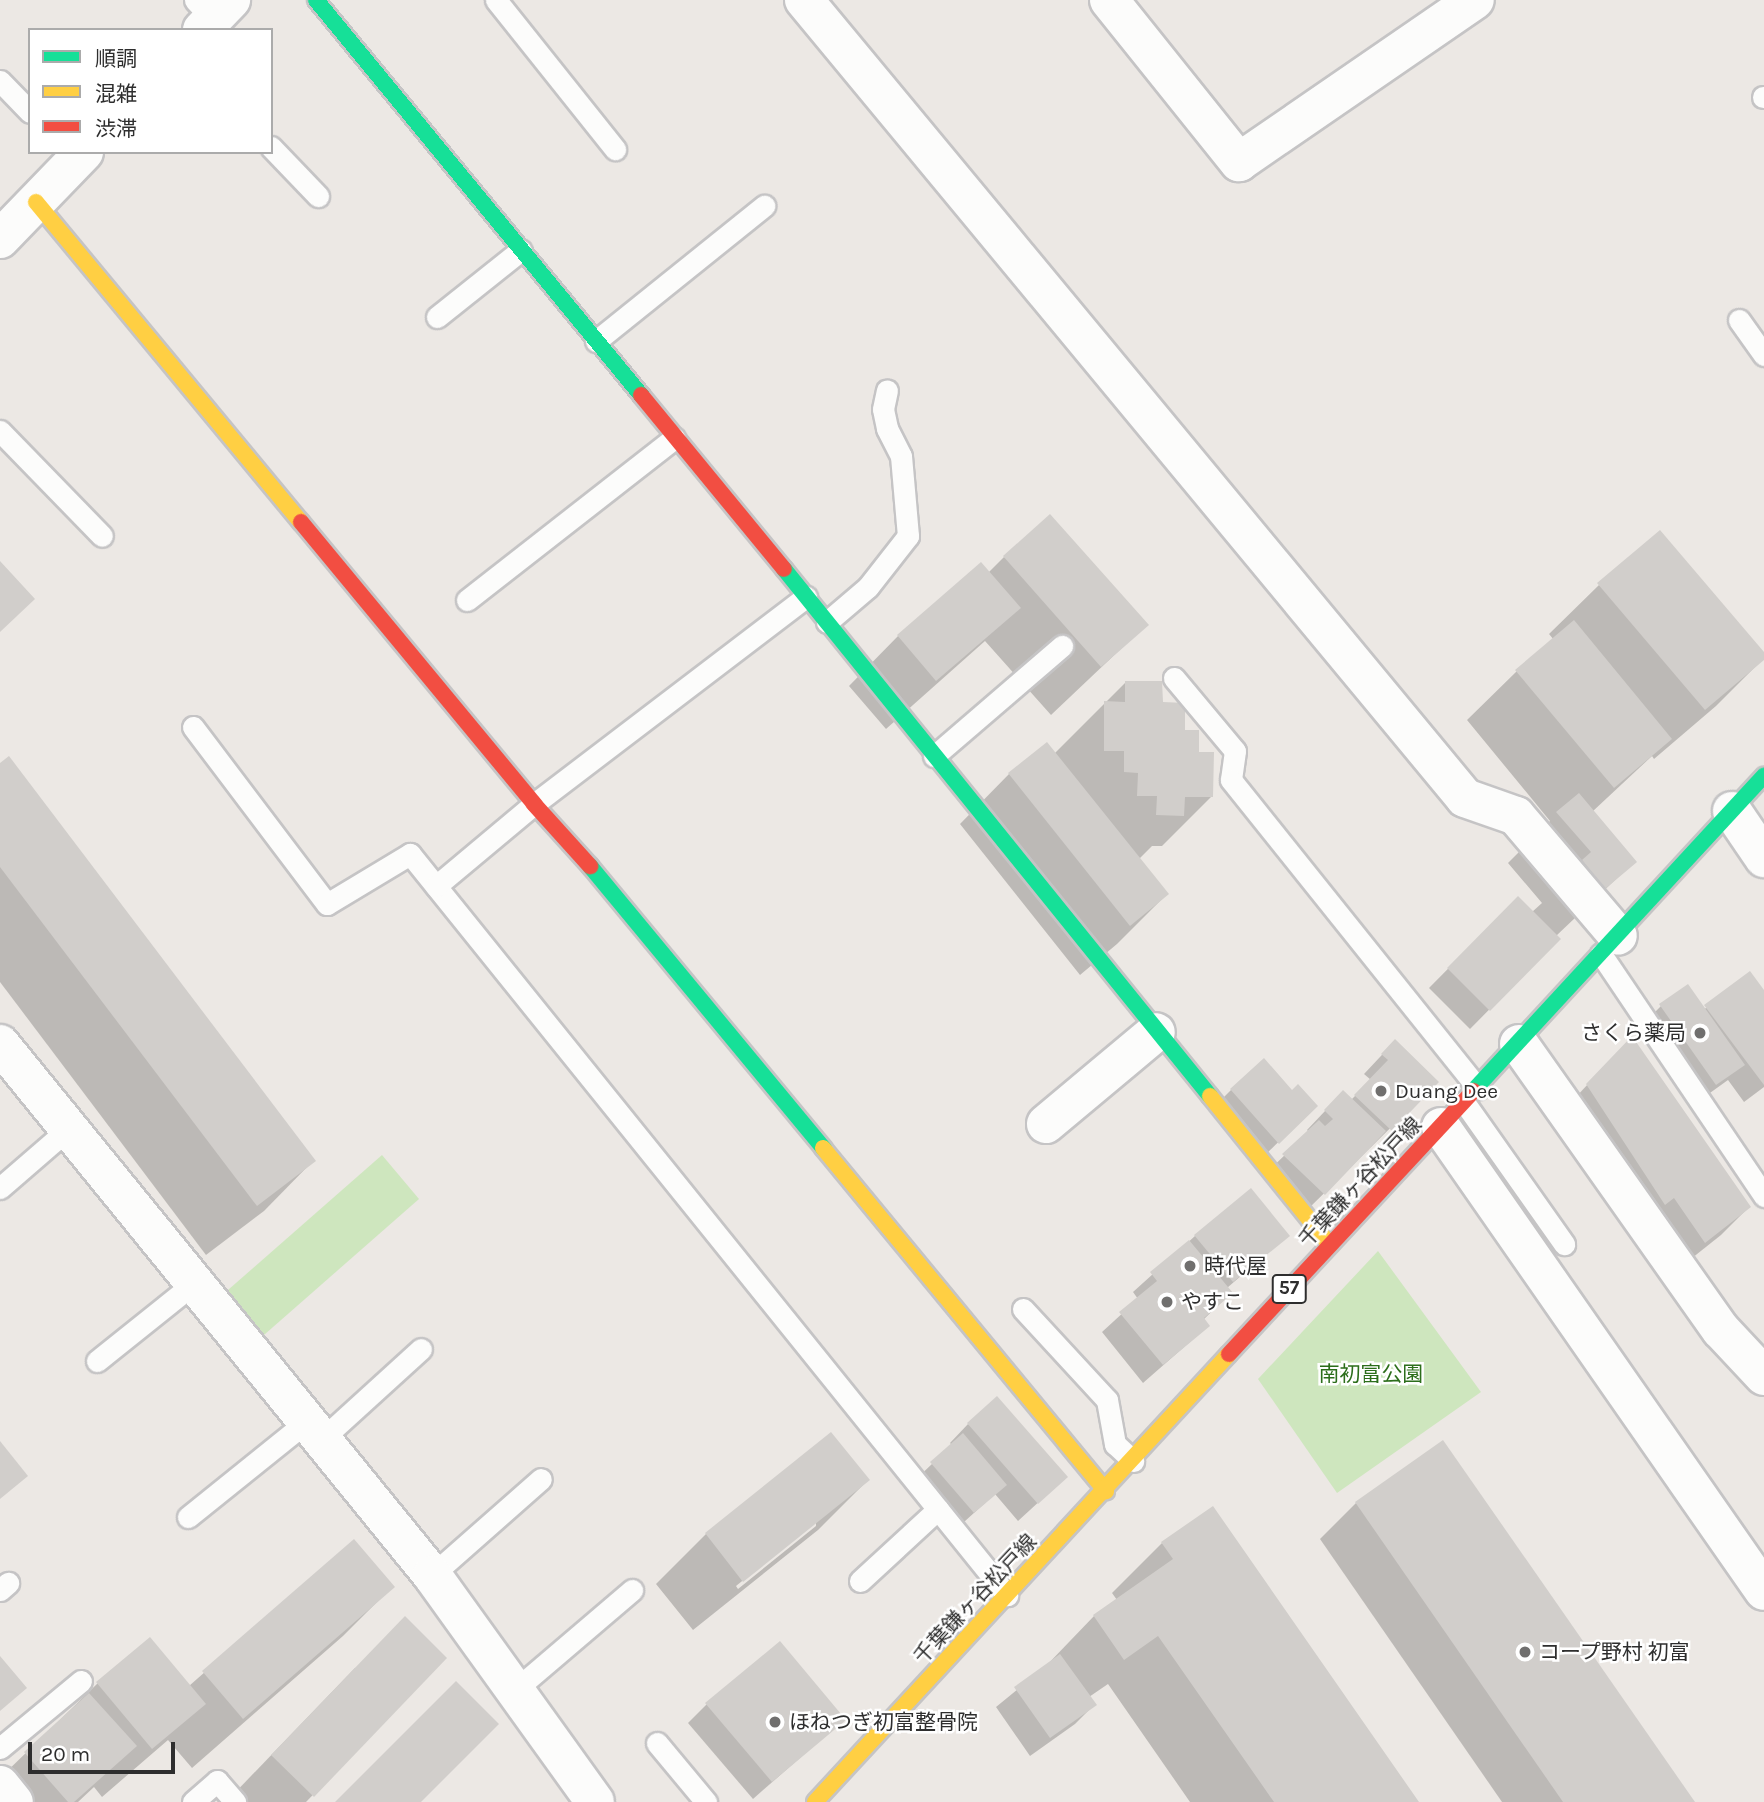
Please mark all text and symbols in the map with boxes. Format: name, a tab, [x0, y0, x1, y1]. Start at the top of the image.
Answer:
legend	[28, 28, 273, 154]
text: 順調	[95, 47, 137, 71]
text: 混雑	[95, 82, 137, 106]
text: 渋滞	[95, 117, 137, 141]
place label: さくら薬局	[1581, 1020, 1686, 1046]
marker: さくら薬局	[1692, 1025, 1708, 1041]
place label: Duang Dee	[1395, 1078, 1498, 1104]
marker: Duang Dee	[1373, 1083, 1389, 1099]
street label: 千葉鎌ヶ谷松戸線	[1293, 1112, 1427, 1252]
place label: 時代屋	[1204, 1253, 1267, 1279]
marker: 時代屋	[1182, 1258, 1198, 1274]
road number: 57	[1272, 1274, 1306, 1304]
place label: やすこ	[1181, 1289, 1244, 1315]
marker: やすこ	[1159, 1294, 1175, 1310]
park label: 南初富公園	[1319, 1361, 1423, 1387]
street label: 千葉鎌ヶ谷松戸線	[908, 1529, 1042, 1669]
place label: コープ野村 初富	[1539, 1639, 1691, 1665]
marker: コープ野村 初富	[1517, 1644, 1533, 1660]
place label: ほねつぎ初富整骨院	[789, 1709, 978, 1735]
marker: ほねつぎ初富整骨院	[767, 1714, 783, 1730]
scale bar	[32, 1728, 178, 1772]
text: 20 m	[41, 1742, 90, 1766]

